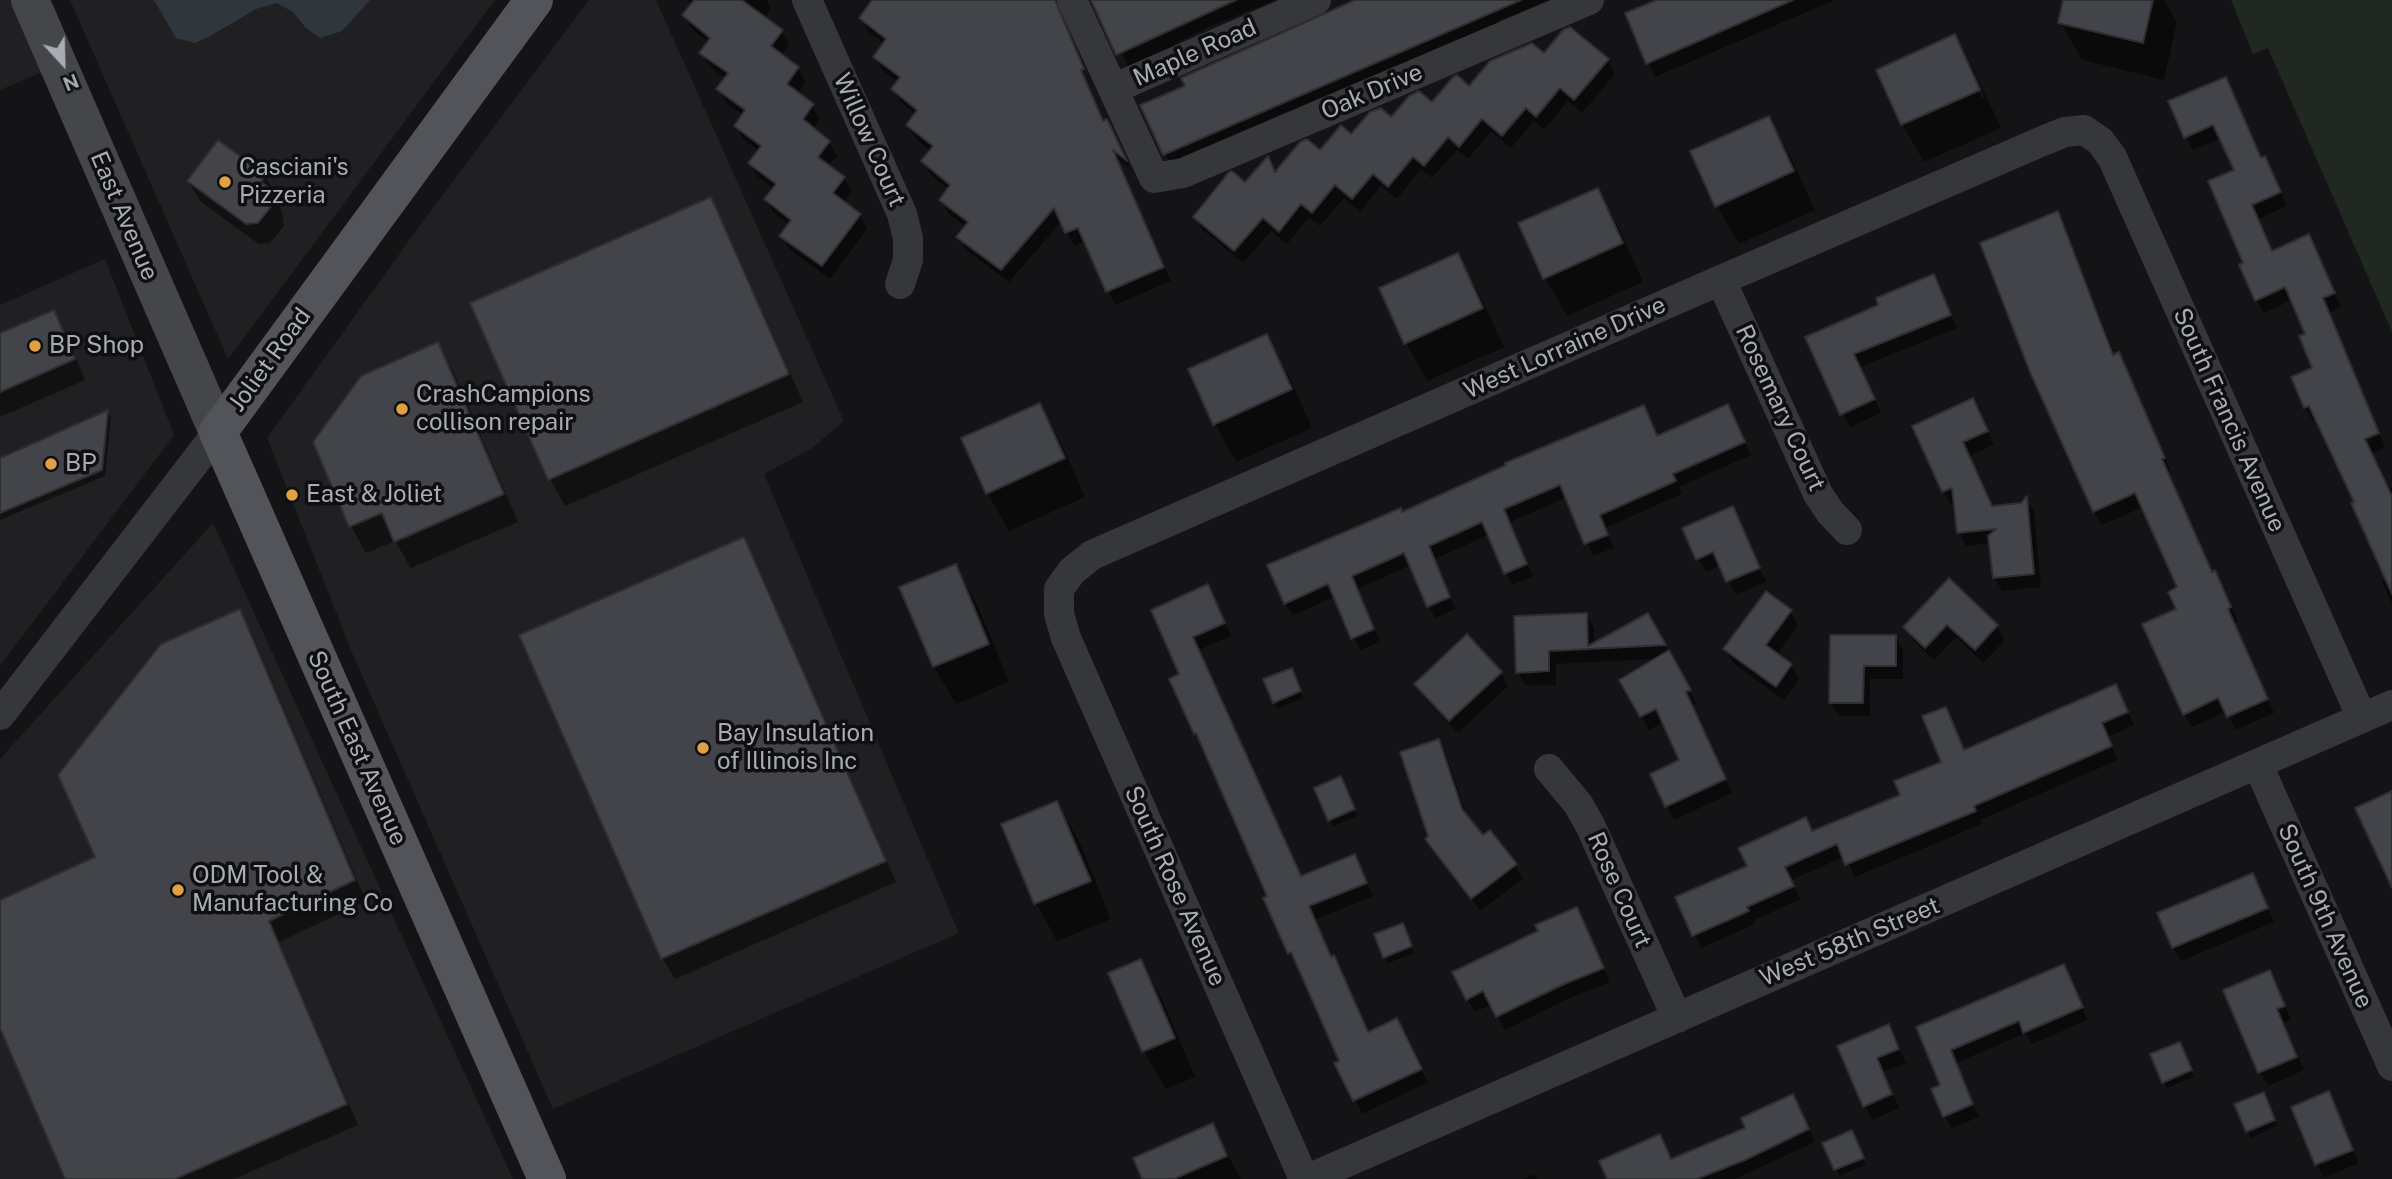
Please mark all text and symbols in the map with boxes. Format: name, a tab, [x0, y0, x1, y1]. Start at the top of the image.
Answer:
street label: Maple Road	[1129, 13, 1261, 93]
north arrow	[28, 28, 98, 98]
street label: Oak Drive	[1317, 58, 1427, 126]
text: N	[60, 69, 82, 95]
street label: Willow Court	[827, 69, 911, 211]
street label: East Avenue	[84, 147, 164, 285]
place label: Casciani's Pizzeria	[239, 154, 349, 210]
marker: Casciani's Pizzeria	[217, 174, 233, 190]
street label: West Lorraine Drive	[1460, 291, 1670, 405]
street label: Joliet Road	[223, 303, 317, 417]
street label: South Francis Avenue	[2167, 304, 2291, 536]
street label: Rosemary Court	[1729, 320, 1831, 496]
place label: BP Shop	[49, 332, 144, 360]
marker: BP Shop	[27, 338, 43, 354]
place label: CrashCampions collison repair	[416, 381, 591, 437]
marker: CrashCampions collison repair	[394, 401, 410, 417]
place label: BP	[65, 450, 97, 478]
marker: BP	[43, 456, 59, 472]
place label: East & Joliet	[306, 481, 442, 509]
marker: East & Joliet	[284, 487, 300, 503]
street label: South East Avenue	[301, 646, 413, 850]
place label: Bay Insulation of Illinois Inc	[717, 720, 874, 776]
marker: Bay Insulation of Illinois Inc	[695, 740, 711, 756]
street label: South Rose Avenue	[1118, 782, 1232, 990]
street label: South 9th Avenue	[2271, 819, 2379, 1013]
street label: Rose Court	[1581, 828, 1657, 952]
place label: ODM Tool & Manufacturing Co	[192, 862, 393, 918]
marker: ODM Tool & Manufacturing Co	[170, 882, 186, 898]
street label: West 58th Street	[1756, 891, 1944, 993]

